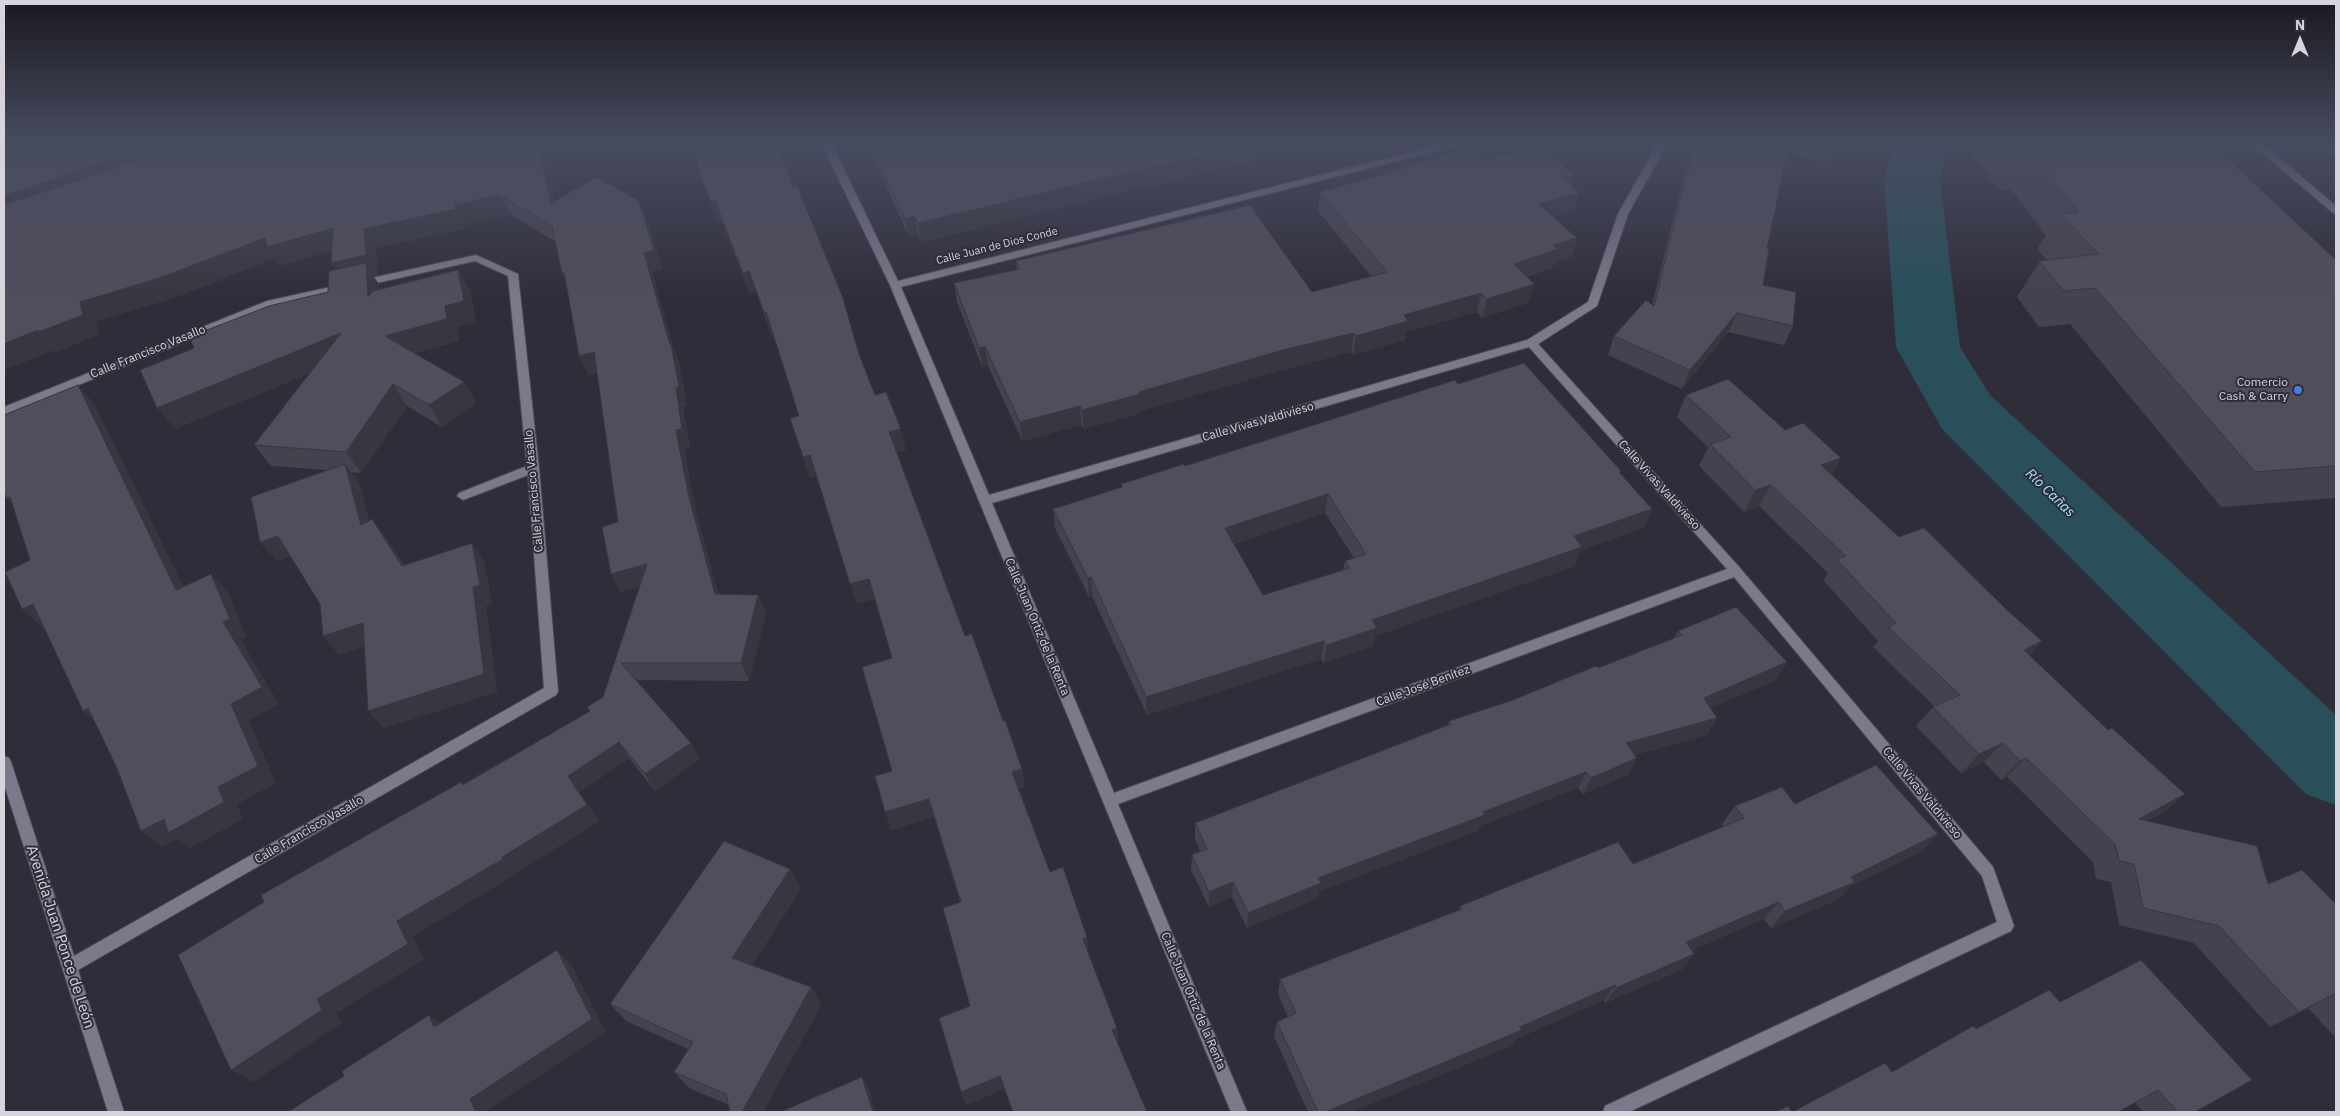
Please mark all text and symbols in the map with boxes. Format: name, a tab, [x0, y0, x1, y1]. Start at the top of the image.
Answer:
north arrow	[2275, 15, 2325, 65]
text: N	[2295, 16, 2305, 34]
street label: Calle Juan de Dios Conde	[935, 225, 1059, 267]
street label: Calle Francisco Vasallo	[88, 322, 208, 382]
place label: Comercio Cash & Carry	[2219, 376, 2288, 404]
marker: Comercio Cash & Carry	[2292, 384, 2304, 396]
street label: Calle Vivas Valdivieso	[1200, 399, 1316, 445]
street label: Calle Francisco Vasallo	[521, 429, 547, 553]
street label: Calle Vivas Valdivieso	[1615, 437, 1703, 533]
water label: Río Cañas	[2022, 465, 2078, 521]
street label: Calle Juan Ortiz de la Renta	[1002, 556, 1072, 698]
street label: Calle José Benítez	[1374, 662, 1472, 710]
street label: Calle Vivas Valdivieso	[1879, 744, 1965, 842]
street label: Calle Francisco Vasallo	[252, 793, 366, 867]
street label: Avenida Juan Ponce de León	[22, 843, 98, 1031]
street label: Calle Juan Ortiz de la Renta	[1158, 930, 1228, 1072]

